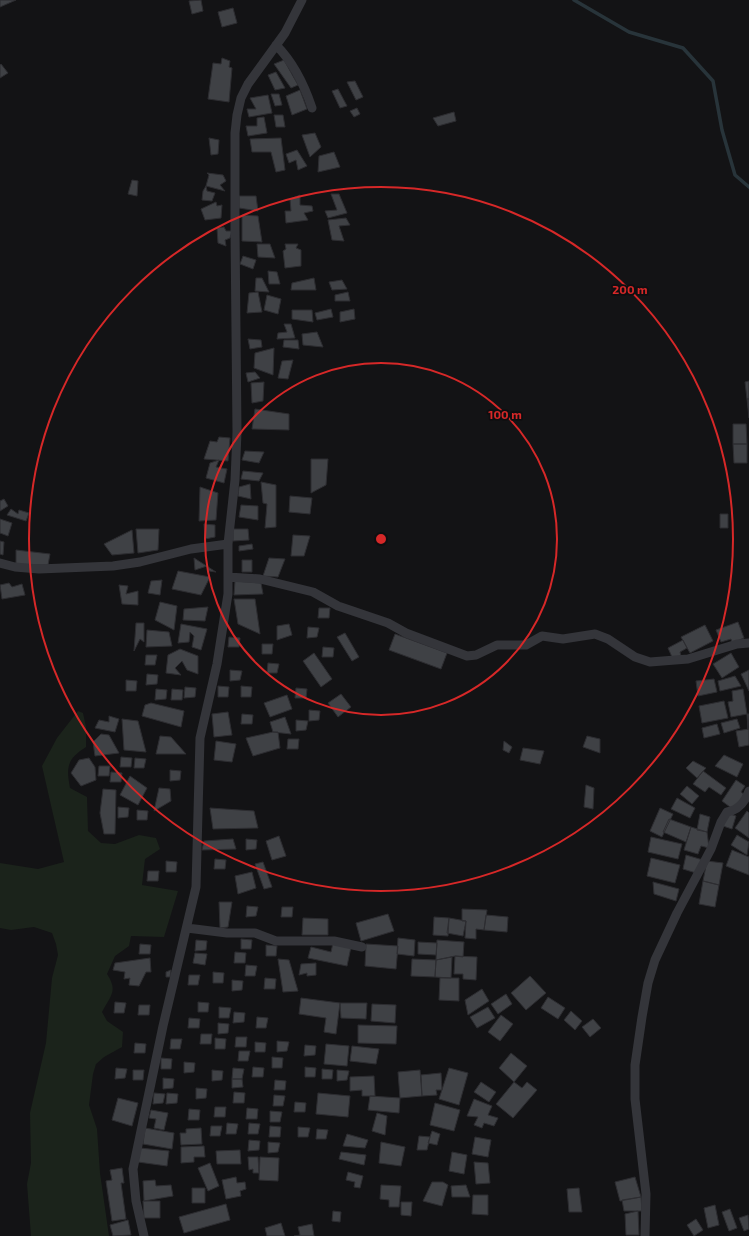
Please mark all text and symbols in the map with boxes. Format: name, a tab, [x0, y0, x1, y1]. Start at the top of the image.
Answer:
text: 200 m	[612, 282, 648, 296]
text: 100 m	[488, 407, 522, 421]
centre of rings	[374, 532, 388, 546]

